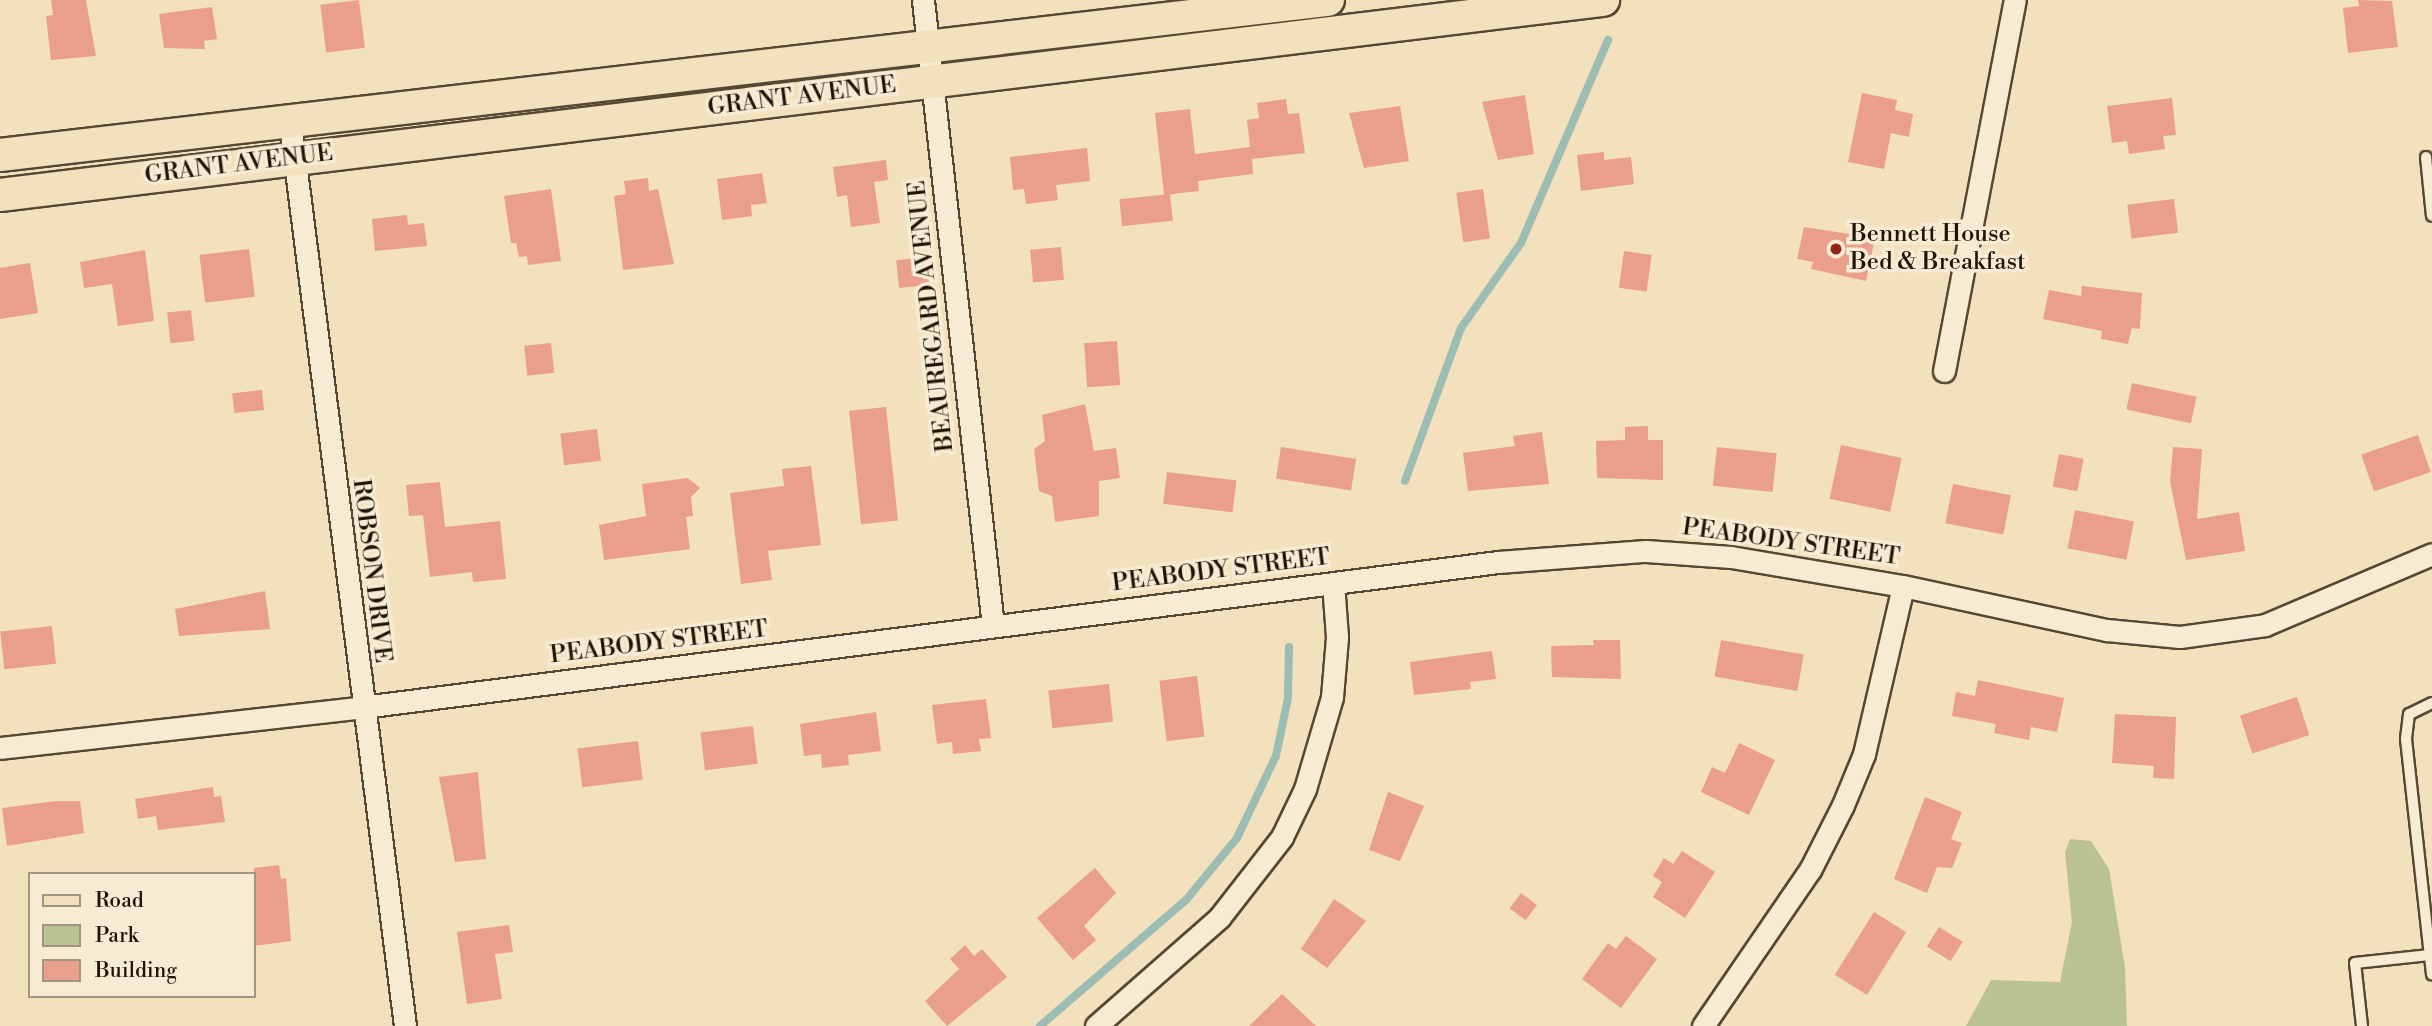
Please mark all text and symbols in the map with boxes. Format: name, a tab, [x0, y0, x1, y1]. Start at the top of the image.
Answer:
street label: GRANT AVENUE	[706, 71, 898, 123]
street label: GRANT AVENUE	[143, 139, 335, 191]
street label: BEAUREGARD AVENUE	[903, 179, 961, 453]
place label: Bennett House Bed & Breakfast	[1850, 221, 2026, 277]
marker: Bennett House Bed & Breakfast	[1828, 241, 1844, 257]
street label: ROBSON DRIVE	[345, 477, 397, 665]
street label: PEABODY STREET	[1680, 513, 1902, 573]
street label: PEABODY STREET	[1110, 543, 1332, 599]
street label: PEABODY STREET	[548, 615, 770, 671]
legend	[28, 872, 256, 998]
text: Road	[95, 888, 144, 914]
text: Park	[95, 923, 139, 949]
text: Building	[95, 958, 177, 984]

